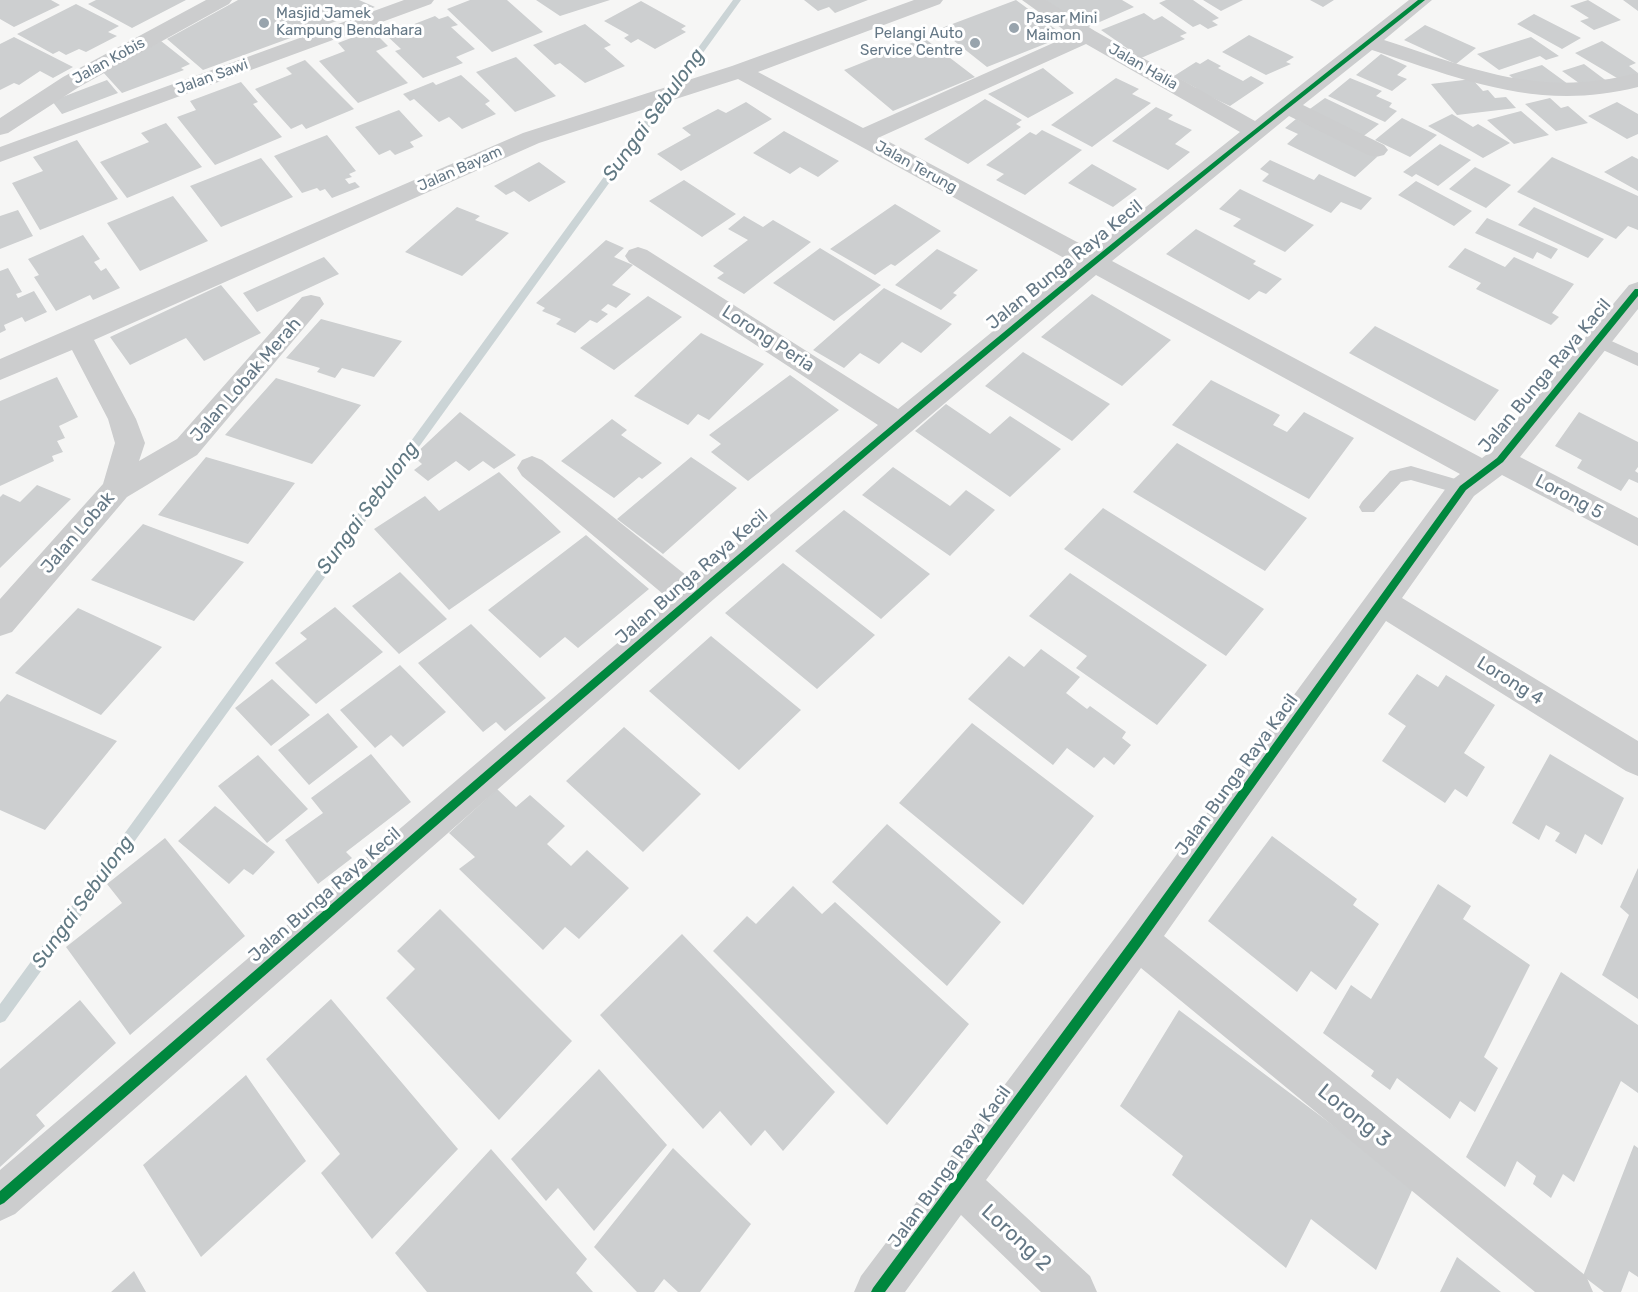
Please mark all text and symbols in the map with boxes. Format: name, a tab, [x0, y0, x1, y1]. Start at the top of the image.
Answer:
place label: Masjid Jamek Kampung Bendahara	[276, 5, 422, 40]
place label: Pasar Mini Maimon	[1026, 10, 1097, 45]
marker: Masjid Jamek Kampung Bendahara	[257, 16, 271, 30]
marker: Pasar Mini Maimon	[1007, 21, 1021, 35]
place label: Pelangi Auto Service Centre	[860, 25, 963, 60]
street label: Jalan Kobis	[70, 34, 148, 88]
marker: Pelangi Auto Service Centre	[968, 36, 982, 50]
street label: Jalan Halia	[1105, 40, 1181, 94]
water label: Sungai Sebulong	[598, 44, 710, 186]
street label: Jalan Sawi	[173, 56, 251, 98]
street label: Jalan Terung	[872, 137, 960, 197]
street label: Jalan Bayam	[415, 142, 505, 196]
street label: Jalan Bunga Raya Kecil	[983, 195, 1147, 335]
street label: Jalan Bunga Raya Kacil	[1474, 295, 1616, 457]
street label: Lorong Peria	[718, 301, 818, 377]
street label: Jalan Lobak Merah	[186, 313, 306, 447]
water label: Sungai Sebulong	[312, 437, 424, 579]
street label: Lorong 5	[1531, 470, 1607, 524]
street label: Jalan Lobak	[37, 488, 119, 578]
street label: Jalan Bunga Raya Kecil	[612, 505, 772, 649]
street label: Lorong 4	[1473, 652, 1547, 710]
street label: Jalan Bunga Raya Kacil	[1171, 690, 1303, 860]
street label: Jalan Bunga Raya Kecil	[245, 823, 405, 967]
water label: Sungai Sebulong	[27, 831, 139, 973]
street label: Lorong 3	[1312, 1079, 1396, 1153]
street label: Jalan Bunga Raya Kacil	[884, 1082, 1016, 1252]
street label: Lorong 2	[976, 1199, 1056, 1277]

